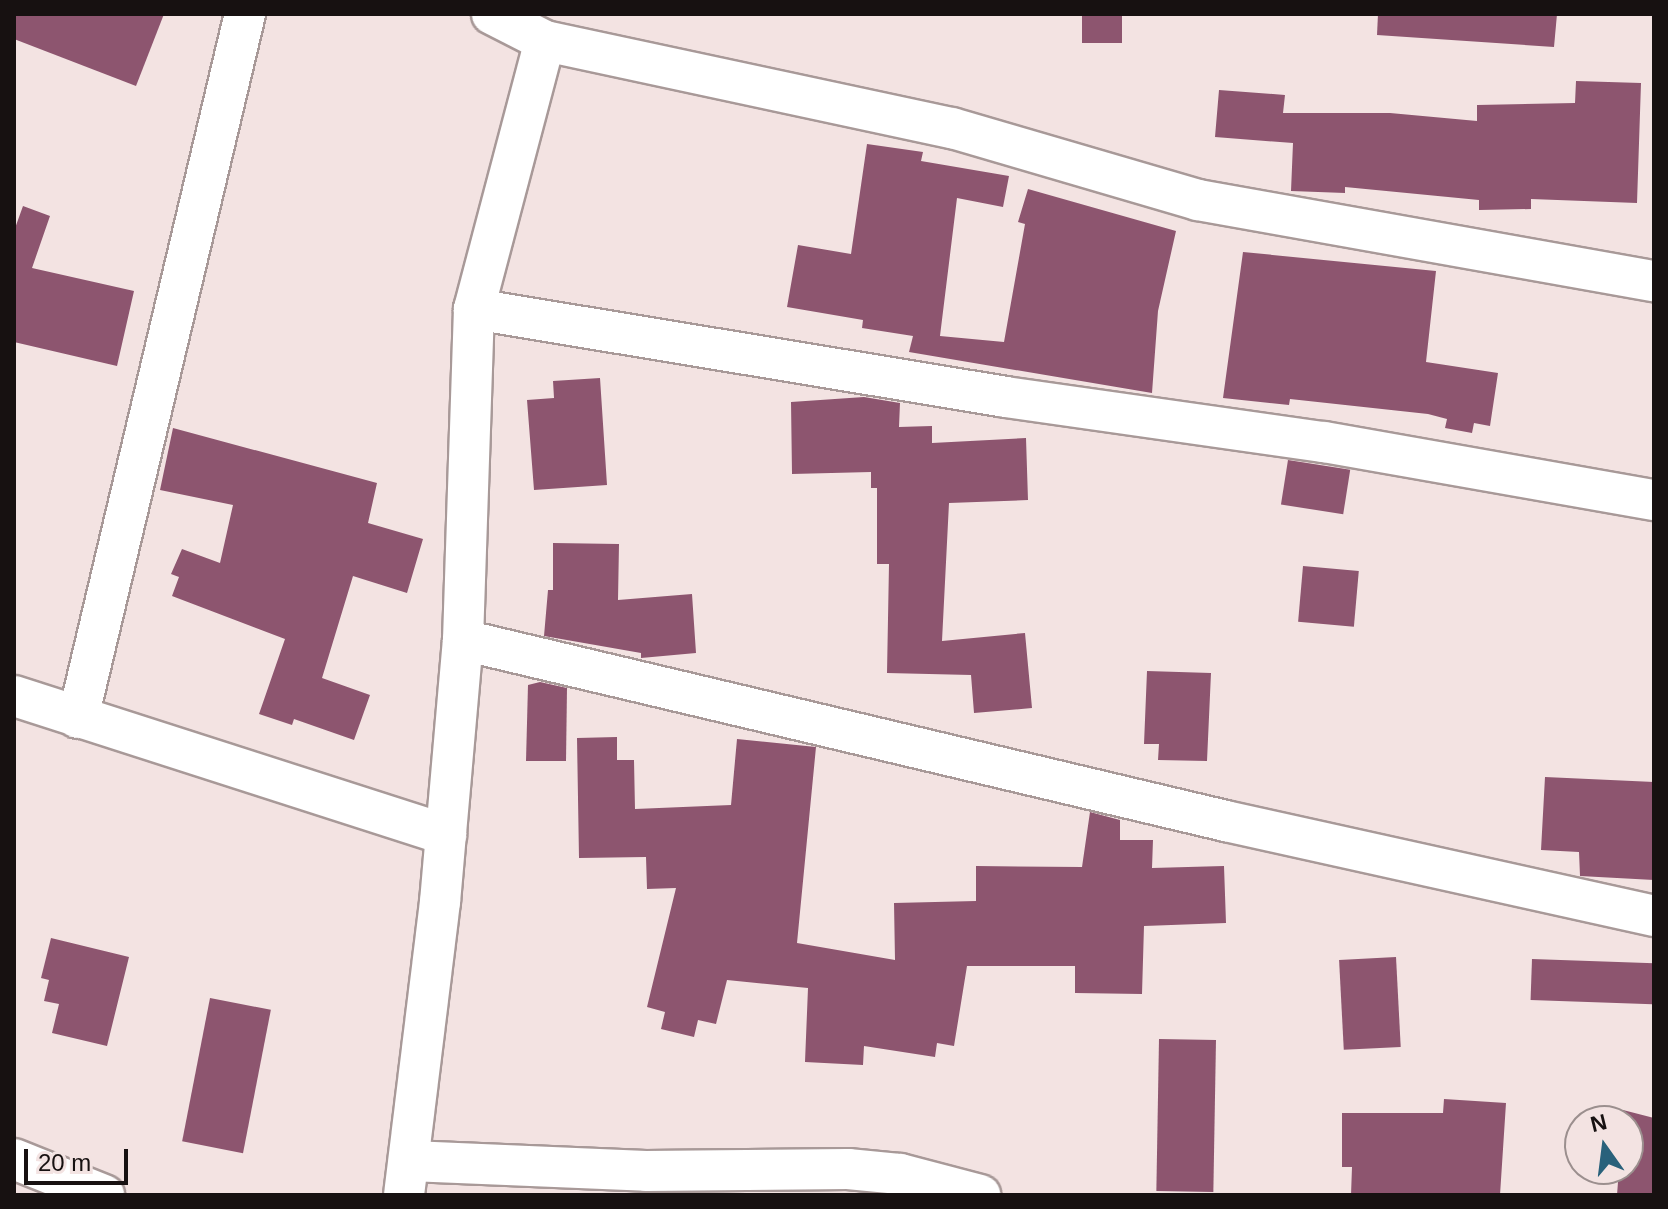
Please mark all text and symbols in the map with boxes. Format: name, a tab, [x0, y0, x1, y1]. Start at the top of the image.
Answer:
north arrow	[1564, 1105, 1644, 1185]
text: N	[1588, 1109, 1609, 1137]
scale bar	[28, 1133, 132, 1183]
text: 20 m	[38, 1149, 91, 1176]

